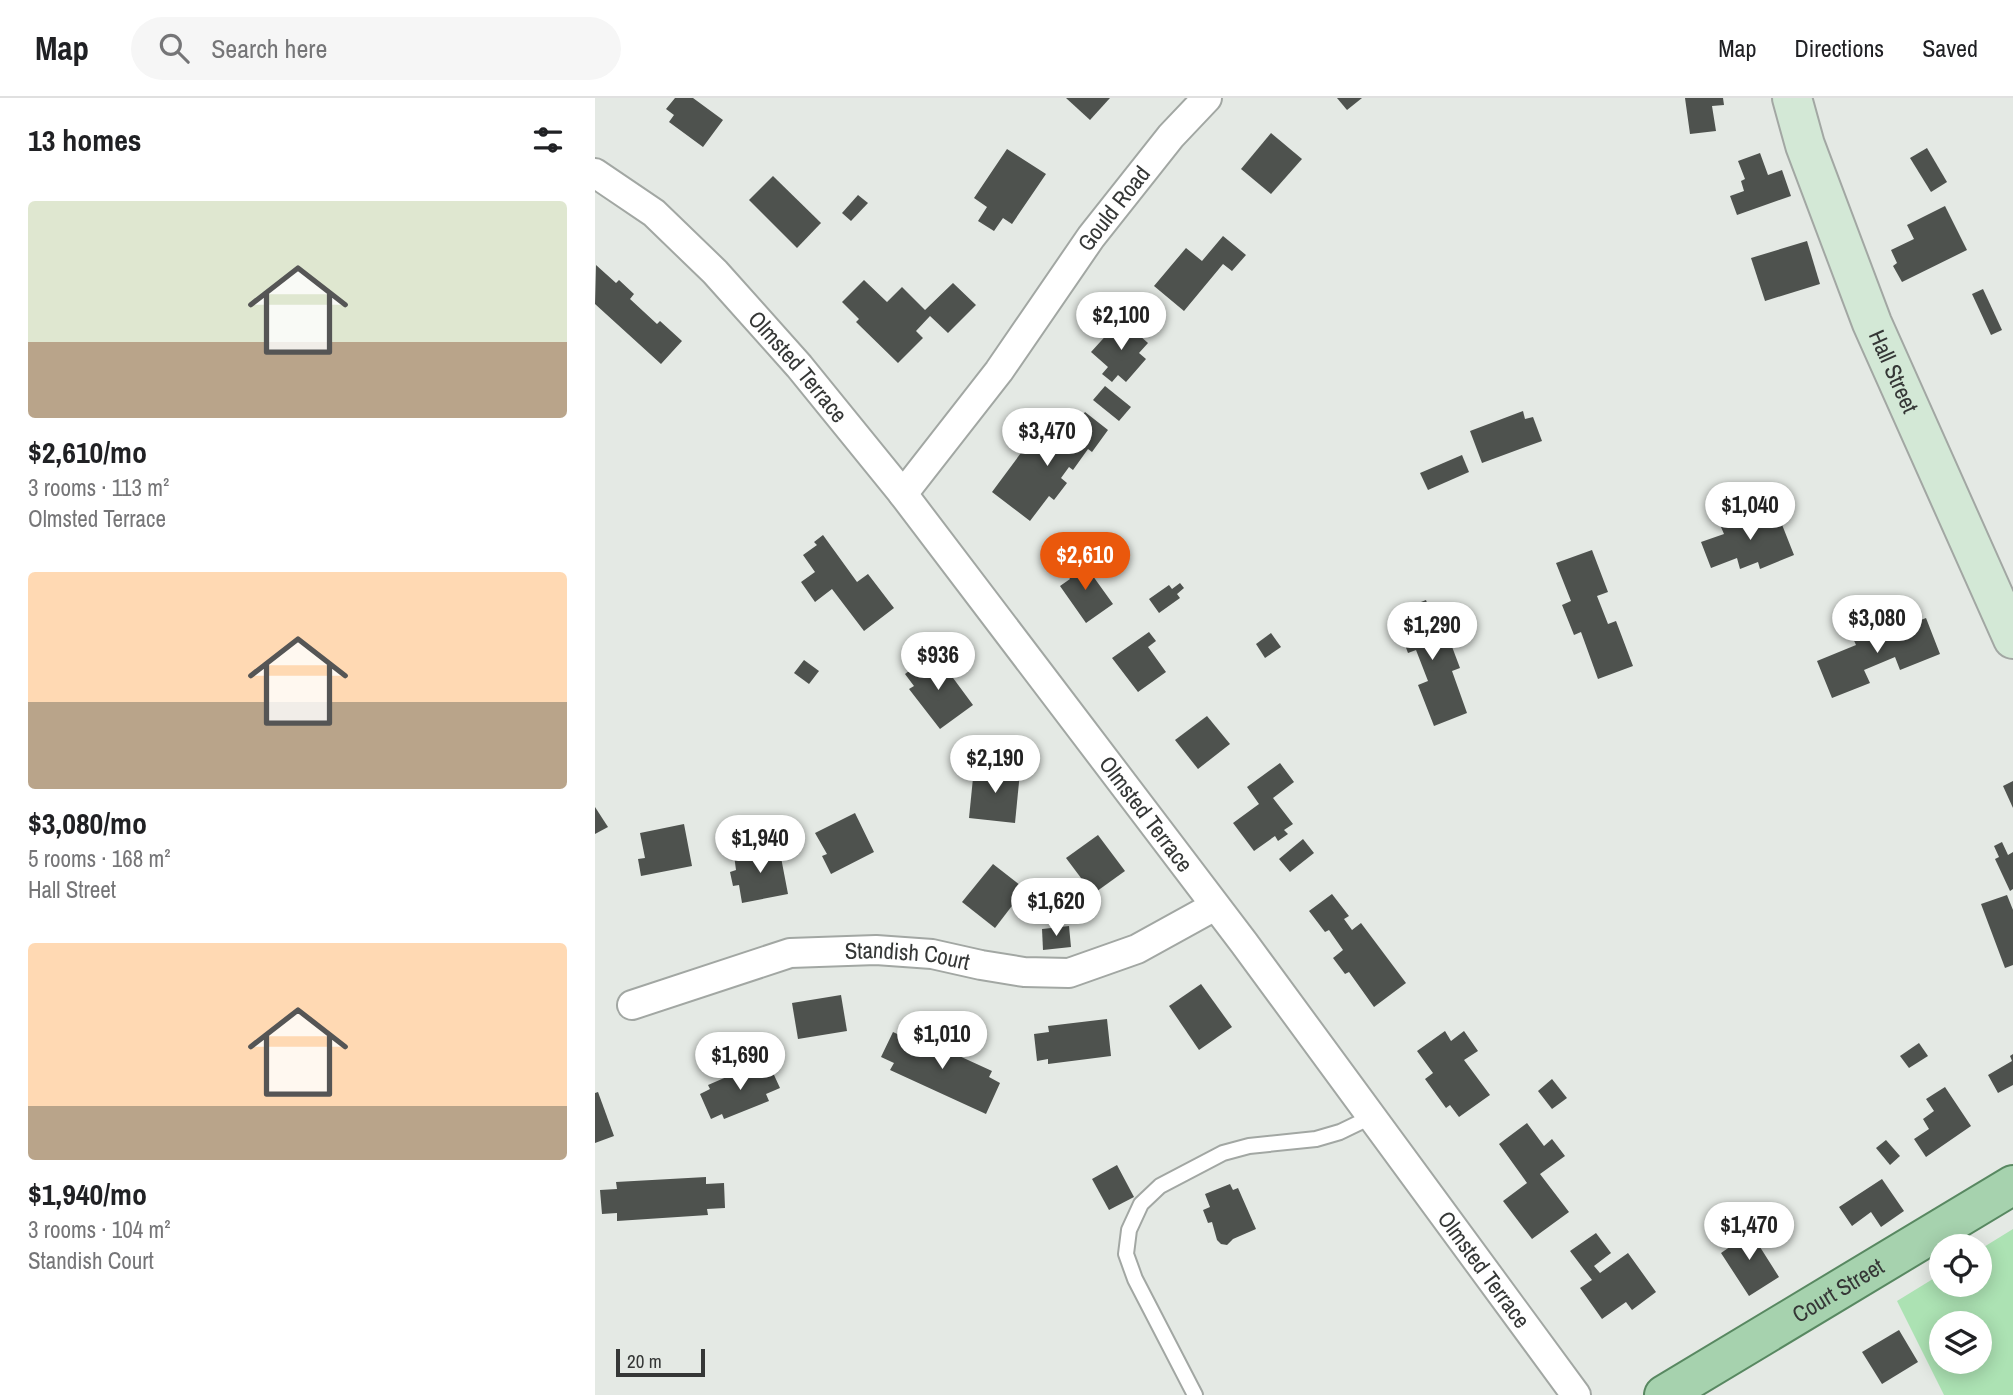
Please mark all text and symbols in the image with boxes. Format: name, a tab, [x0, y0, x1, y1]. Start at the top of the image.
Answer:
search box	[131, 17, 621, 80]
text: Map	[35, 26, 89, 70]
icon: search	[155, 29, 193, 67]
text: Search here	[211, 31, 327, 66]
text: Map	[1718, 32, 1756, 64]
text: Directions	[1794, 32, 1884, 64]
text: Saved	[1922, 32, 1978, 64]
text: 13 homes	[28, 120, 142, 160]
icon: filters	[529, 121, 567, 159]
street label: Gould Road	[1070, 159, 1157, 257]
icon: home	[235, 247, 361, 373]
pin: $2,100	[1064, 292, 1178, 352]
text: $2,100	[1092, 299, 1150, 330]
street label: Olmsted Terrace	[742, 304, 855, 429]
street label: Hall Street	[1862, 325, 1926, 418]
pin: $3,470	[990, 408, 1104, 468]
text: $3,470	[1018, 415, 1076, 446]
text: $2,610/mo	[28, 432, 147, 472]
text: 3 rooms · 113 m²	[28, 472, 169, 503]
pin: $1,040	[1693, 482, 1807, 542]
text: $1,040	[1721, 489, 1779, 520]
text: Olmsted Terrace	[28, 503, 166, 534]
pin: $2,610	[1028, 532, 1142, 592]
text: $2,610	[1056, 539, 1114, 570]
pin: $3,080	[1820, 596, 1934, 655]
pin: $1,290	[1375, 602, 1489, 662]
text: $3,080	[1848, 602, 1906, 633]
text: $1,290	[1403, 609, 1461, 640]
icon: home	[235, 618, 361, 744]
pin: $936	[897, 632, 979, 692]
text: $936	[917, 639, 959, 670]
pin: $2,190	[938, 736, 1052, 795]
text: $2,190	[966, 742, 1024, 773]
street label: Olmsted Terrace	[1092, 749, 1201, 878]
text: $3,080/mo	[28, 803, 147, 843]
pin: $1,940	[703, 816, 817, 875]
text: $1,940	[731, 822, 789, 853]
text: 5 rooms · 168 m²	[28, 843, 171, 874]
text: Hall Street	[28, 874, 116, 905]
pin: $1,620	[999, 878, 1113, 938]
text: $1,620	[1027, 885, 1085, 916]
street label: Standish Court	[844, 934, 973, 977]
icon: home	[235, 989, 361, 1115]
pin: $1,010	[885, 1012, 999, 1071]
text: $1,010	[913, 1018, 971, 1049]
pin: $1,690	[683, 1032, 797, 1092]
text: $1,690	[711, 1039, 769, 1070]
text: $1,940/mo	[28, 1174, 147, 1214]
pin: $1,470	[1692, 1202, 1806, 1262]
street label: Olmsted Terrace	[1431, 1204, 1538, 1334]
text: $1,470	[1720, 1209, 1778, 1240]
text: 3 rooms · 104 m²	[28, 1214, 171, 1245]
map controls	[1929, 1234, 1992, 1374]
button: locate	[1929, 1234, 1992, 1297]
text: Standish Court	[28, 1245, 154, 1276]
street label: Court Street	[1786, 1250, 1889, 1329]
button: layers	[1929, 1311, 1992, 1374]
scale bar	[616, 1346, 705, 1378]
text: 20 m	[627, 1348, 662, 1374]

